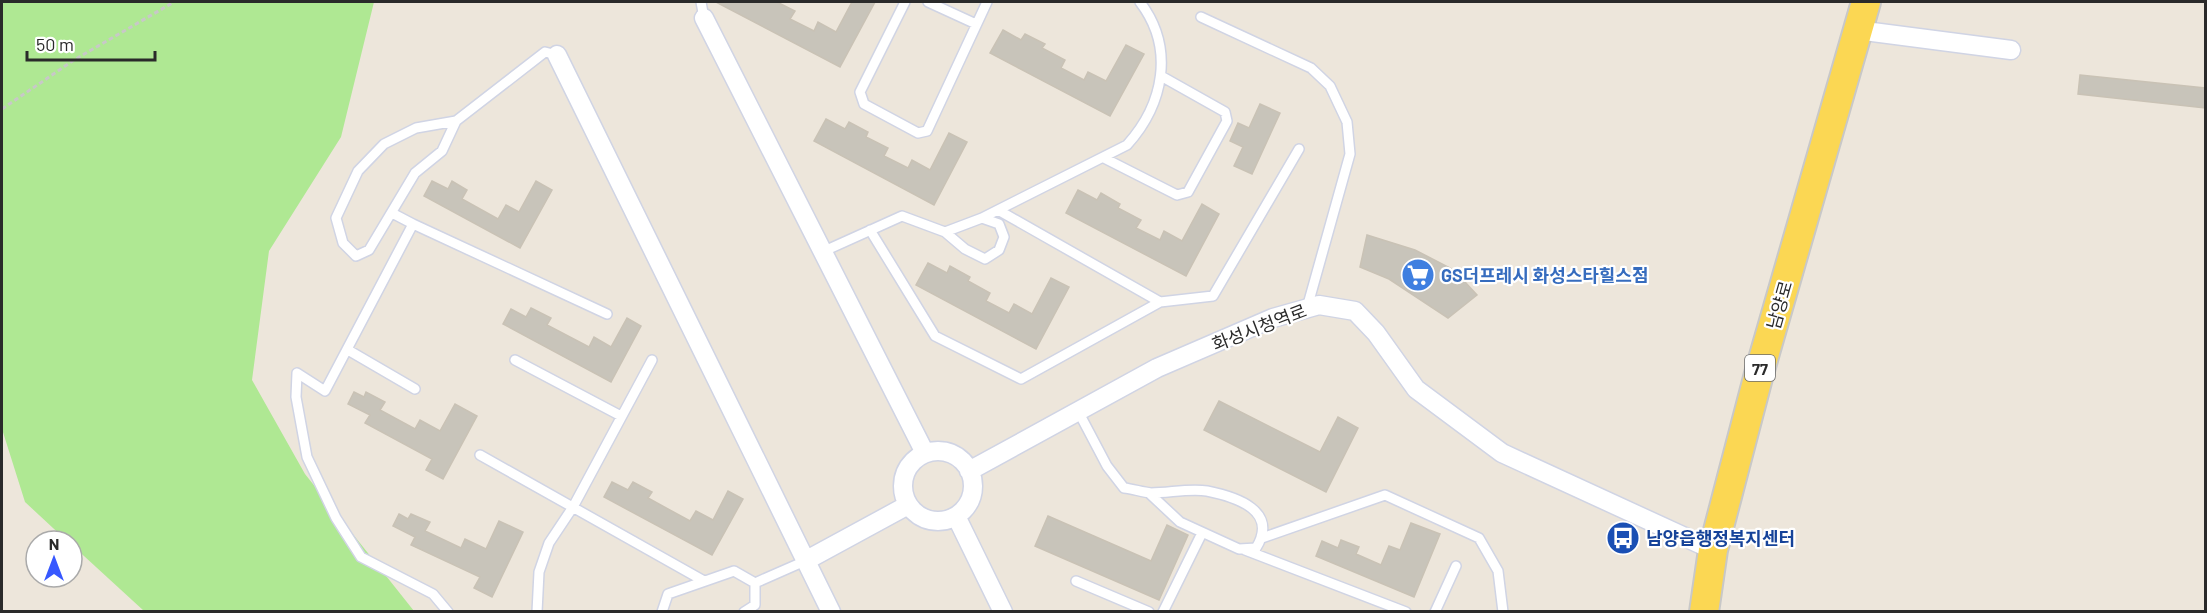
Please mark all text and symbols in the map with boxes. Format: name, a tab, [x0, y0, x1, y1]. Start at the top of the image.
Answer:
scale bar	[27, 24, 154, 62]
text: 50 m	[36, 33, 74, 55]
supermarket icon: GS더프레시 화성스타힐스점	[1400, 257, 1436, 293]
place label: GS더프레시 화성스타힐스점	[1441, 264, 1649, 286]
street label: 남양로	[1762, 278, 1796, 332]
street label: 화성시청역로	[1209, 299, 1309, 355]
road number: 77	[1745, 355, 1775, 381]
bus stop icon: 남양읍행정복지센터	[1605, 520, 1641, 556]
place label: 남양읍행정복지센터	[1646, 527, 1795, 549]
north arrow	[24, 529, 84, 589]
text: N	[49, 534, 59, 553]

